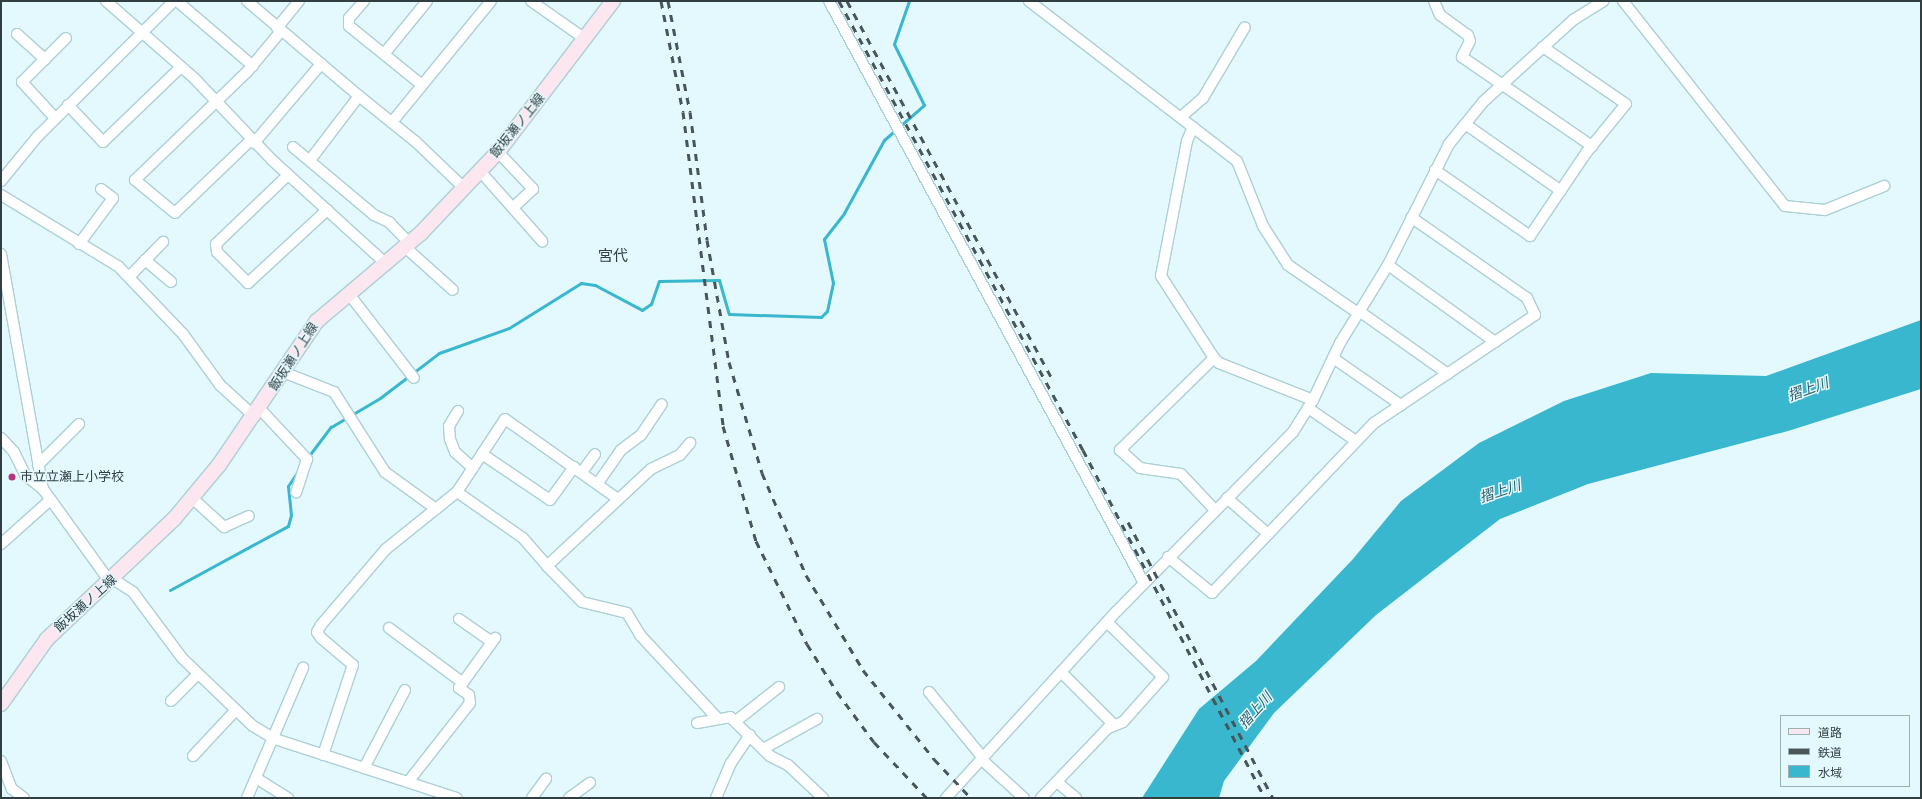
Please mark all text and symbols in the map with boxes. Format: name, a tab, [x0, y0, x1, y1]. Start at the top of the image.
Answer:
street label: 飯坂瀬ノ上線	[487, 91, 549, 161]
district label: 宮代	[598, 248, 628, 266]
street label: 飯坂瀬ノ上線	[266, 320, 322, 394]
water label: 摺上川	[1785, 374, 1831, 404]
place label: 市立立瀬上小学校	[20, 469, 124, 485]
marker: 市立立瀬上小学校	[7, 472, 17, 482]
water label: 摺上川	[1477, 477, 1523, 505]
street label: 飯坂瀬ノ上線	[52, 572, 120, 636]
water label: 摺上川	[1235, 689, 1275, 731]
legend	[1780, 715, 1910, 787]
text: 道路	[1818, 726, 1842, 740]
text: 鉄道	[1818, 746, 1842, 760]
text: 水域	[1818, 766, 1842, 780]

